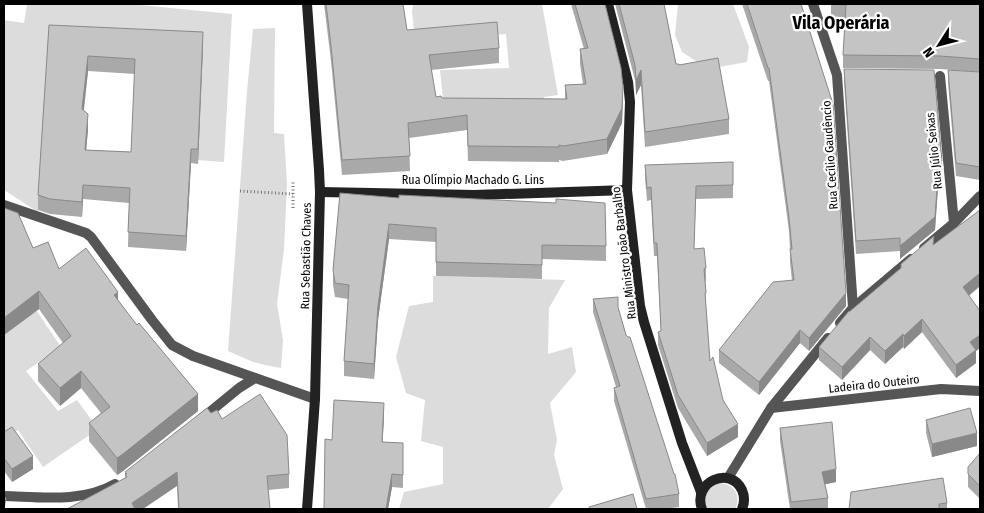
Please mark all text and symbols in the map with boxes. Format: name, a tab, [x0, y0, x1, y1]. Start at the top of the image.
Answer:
district label: Vila Operária	[791, 12, 890, 34]
north arrow	[914, 20, 964, 70]
text: N	[920, 44, 938, 61]
street label: Rua Cecílio Gaudêncio	[819, 100, 841, 210]
street label: Rua Júlio Seixas	[923, 112, 945, 190]
street label: Rua Olímpio Machado G. Lins	[402, 173, 544, 187]
street label: Rua Ministro João Barbalho	[609, 186, 639, 320]
street label: Rua Sebastião Chaves	[298, 202, 314, 310]
street label: Ladeira do Outeiro	[828, 372, 920, 396]

